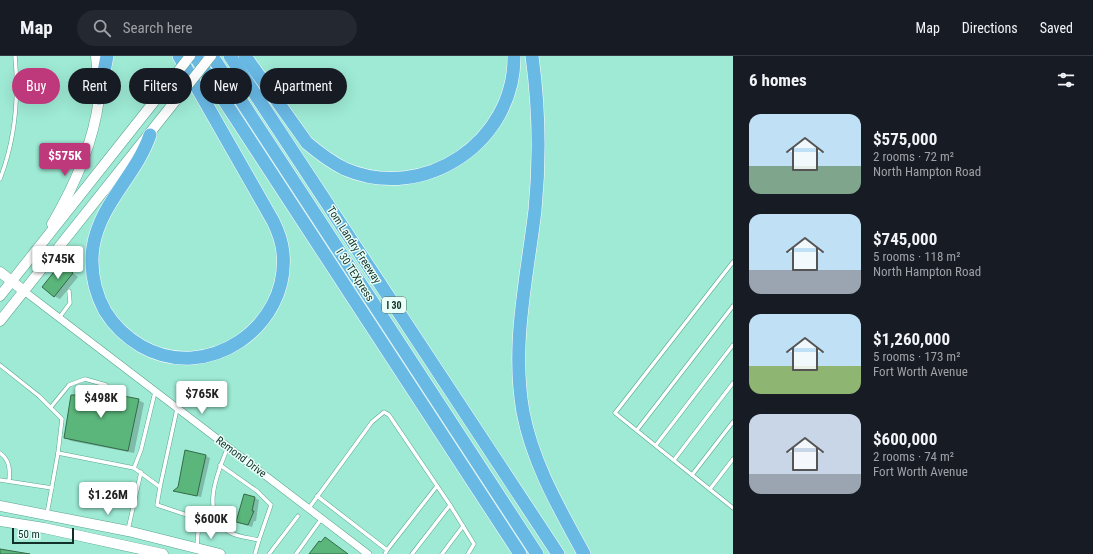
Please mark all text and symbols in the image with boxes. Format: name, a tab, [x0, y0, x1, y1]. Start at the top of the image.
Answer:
search box	[77, 10, 357, 46]
text: Map	[20, 16, 53, 39]
icon: search	[91, 17, 113, 39]
text: Search here	[123, 19, 193, 37]
text: Map	[916, 20, 940, 36]
text: Directions	[962, 20, 1018, 36]
text: Saved	[1040, 20, 1073, 36]
chip: Buy	[12, 68, 60, 104]
chip: Rent	[68, 68, 121, 104]
chip: Filters	[129, 68, 192, 104]
chip: New	[200, 68, 252, 104]
chip: Apartment	[260, 68, 347, 104]
icon: filters	[1055, 69, 1077, 91]
text: 6 homes	[749, 70, 807, 90]
text: $575,000	[873, 129, 937, 149]
icon: home	[781, 130, 829, 178]
pin: $575K	[37, 143, 93, 177]
text: $575K	[48, 148, 82, 163]
text: 2 rooms · 72 m²	[873, 149, 954, 164]
text: North Hampton Road	[873, 164, 981, 179]
street label: Tom Landry Freeway	[324, 204, 384, 286]
text: $745,000	[873, 229, 937, 249]
icon: home	[781, 230, 829, 278]
pin: $745K	[30, 246, 86, 280]
street label: I 30 TEXpress	[333, 246, 377, 304]
text: 5 rooms · 118 m²	[873, 249, 960, 264]
text: $745K	[41, 251, 75, 266]
text: North Hampton Road	[873, 264, 981, 279]
road number: I 30	[382, 297, 406, 313]
text: $1,260,000	[873, 329, 950, 349]
icon: home	[781, 330, 829, 378]
text: 5 rooms · 173 m²	[873, 349, 960, 364]
text: Fort Worth Avenue	[873, 364, 968, 379]
pin: $765K	[174, 381, 230, 415]
pin: $498K	[73, 385, 129, 419]
text: $765K	[185, 386, 219, 401]
text: $498K	[84, 390, 118, 405]
text: $600,000	[873, 429, 937, 449]
icon: home	[781, 430, 829, 478]
street label: Remond Drive	[213, 434, 269, 480]
text: 2 rooms · 74 m²	[873, 449, 954, 464]
text: Fort Worth Avenue	[873, 464, 968, 479]
pin: $1.26M	[75, 482, 141, 516]
text: $1.26M	[88, 487, 128, 502]
pin: $600K	[183, 506, 239, 540]
text: $600K	[194, 511, 228, 526]
scale bar	[12, 526, 74, 545]
text: 50 m	[18, 528, 40, 541]

